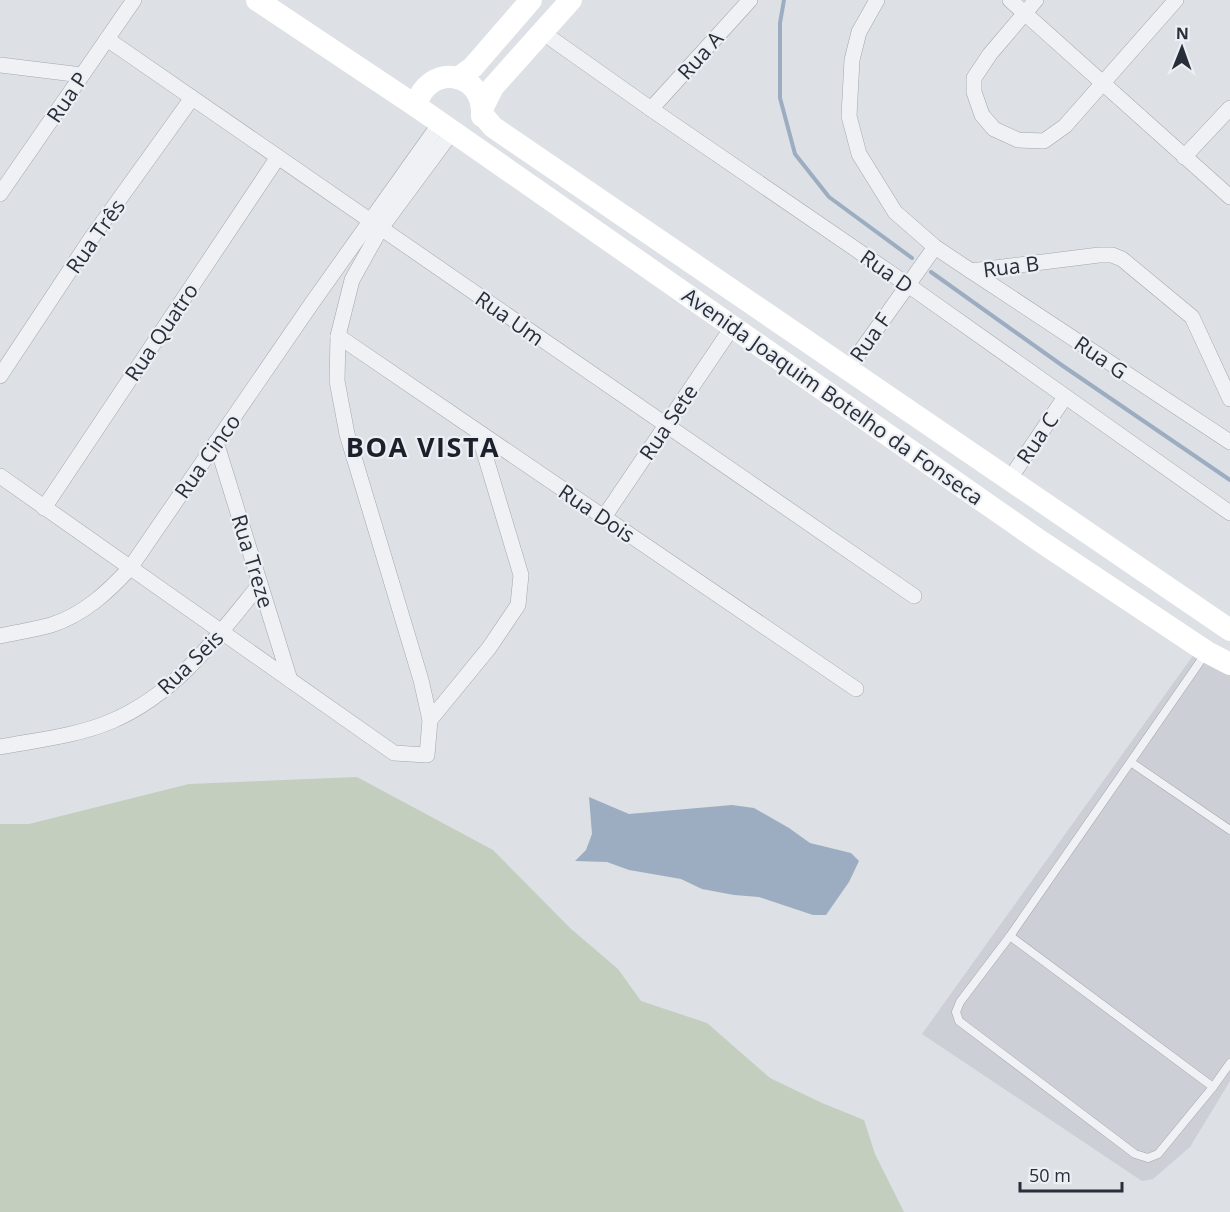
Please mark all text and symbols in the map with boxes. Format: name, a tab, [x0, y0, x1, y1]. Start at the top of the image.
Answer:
north arrow	[1152, 18, 1212, 78]
text: N	[1176, 22, 1189, 44]
street label: Rua A	[671, 24, 730, 85]
street label: Rua P	[40, 66, 94, 128]
street label: Rua Três	[59, 193, 131, 279]
street label: Rua D	[855, 243, 919, 299]
street label: Rua B	[981, 249, 1041, 283]
street label: Rua Quatro	[118, 278, 204, 386]
street label: Avenida Joaquim Botelho da Fonseca	[677, 281, 989, 511]
street label: Rua Um	[470, 284, 550, 352]
street label: Rua F	[843, 307, 897, 367]
street label: Rua G	[1069, 329, 1133, 385]
street label: Rua Sete	[632, 379, 704, 465]
street label: Rua C	[1010, 407, 1064, 469]
street label: Rua Cinco	[168, 408, 246, 504]
district label: BOA VISTA	[346, 428, 500, 465]
street label: Rua Dois	[553, 477, 641, 549]
street label: Rua Treze	[225, 511, 281, 611]
street label: Rua Seis	[151, 624, 229, 700]
scale bar	[1020, 1155, 1122, 1193]
text: 50 m	[1029, 1163, 1071, 1187]

